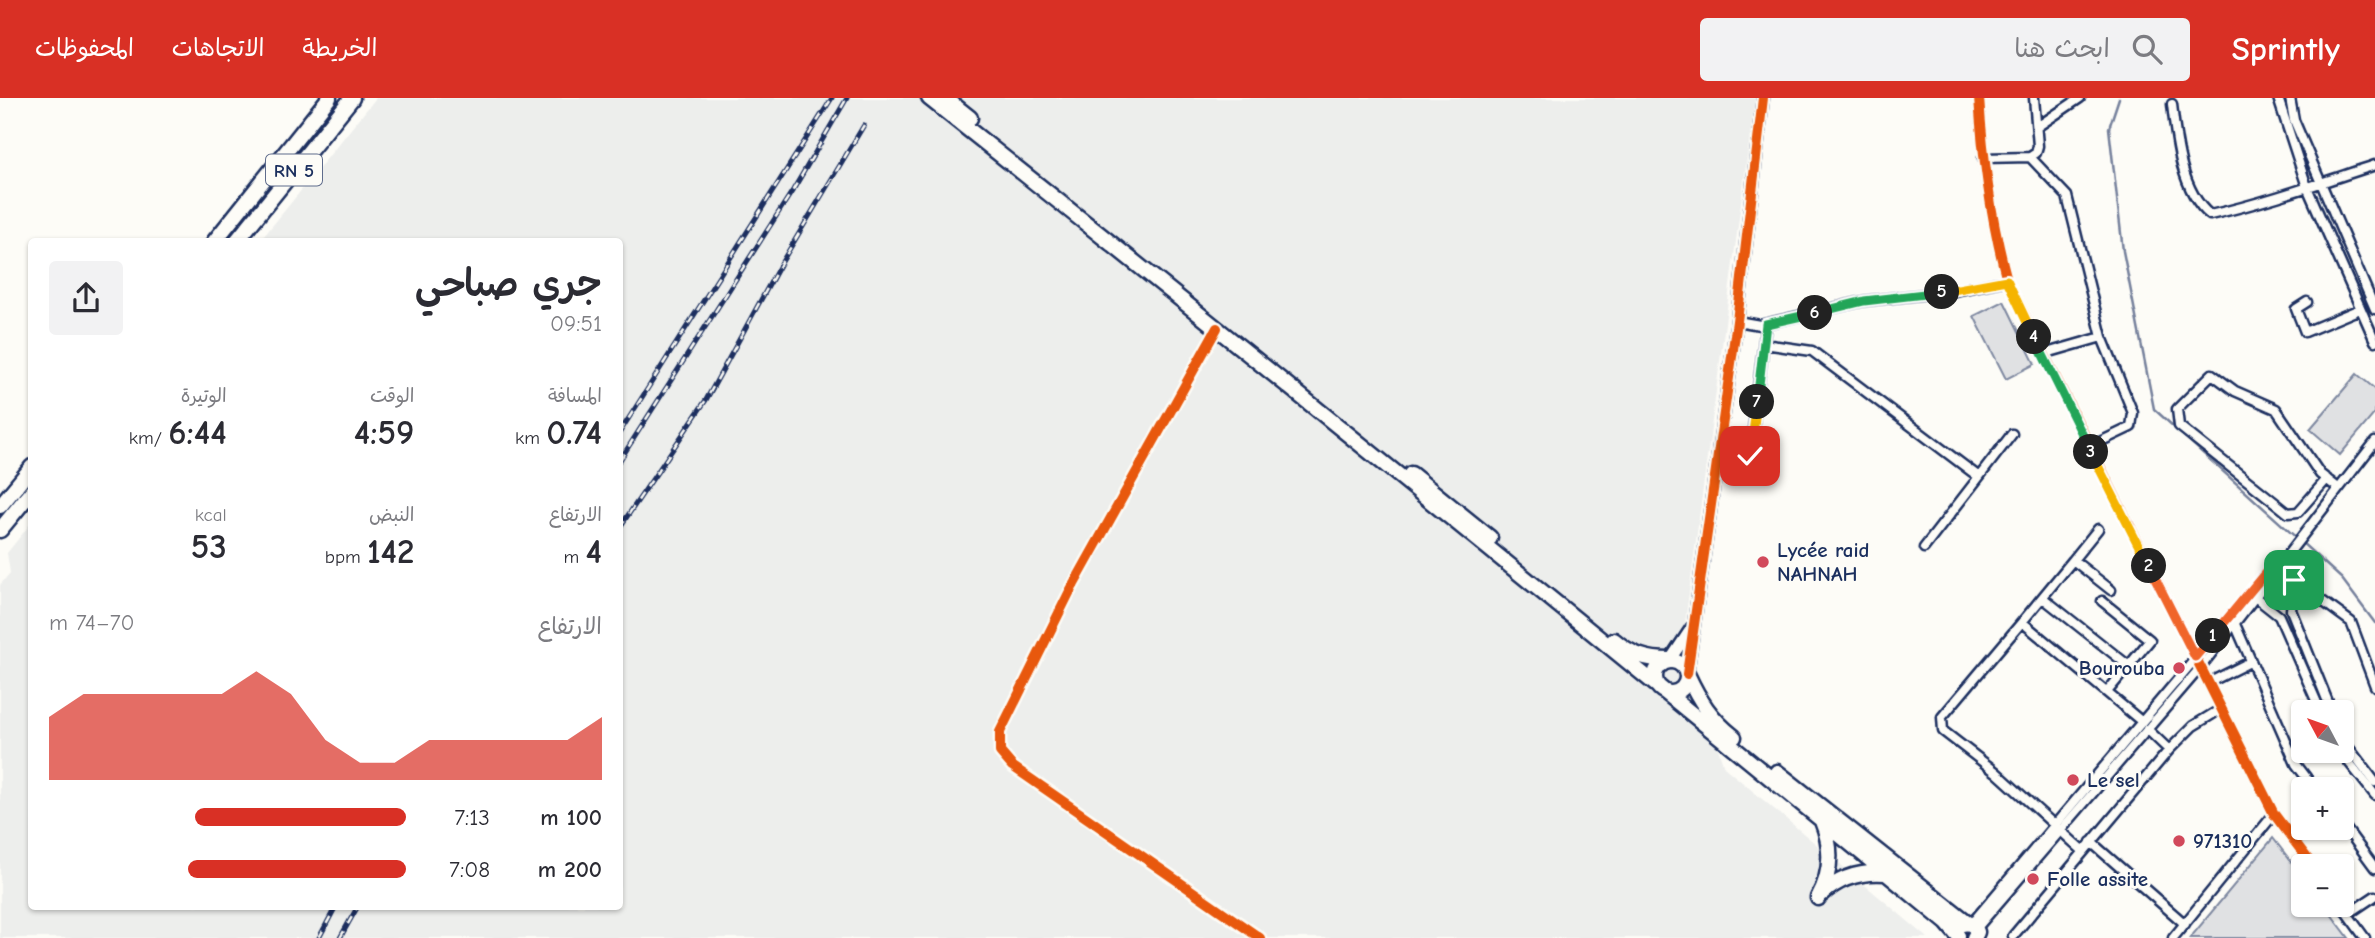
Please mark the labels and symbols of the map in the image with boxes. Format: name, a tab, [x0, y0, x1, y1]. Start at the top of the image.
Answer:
road number: RN 5	[266, 155, 322, 186]
pin: 5	[1924, 274, 1960, 310]
pin: 6	[1798, 296, 1832, 330]
pin: 4	[2016, 320, 2052, 354]
pin: 7	[1740, 384, 1774, 420]
pin	[1720, 426, 1780, 486]
pin: 3	[2074, 434, 2108, 470]
place label: Lycée raid NAHNAH	[1777, 538, 1870, 586]
pin: 2	[2132, 548, 2166, 584]
pin	[2264, 550, 2324, 610]
marker: Lycée raid NAHNAH	[1755, 554, 1771, 570]
pin: 1	[2196, 618, 2230, 654]
place label: Bourouba	[2079, 656, 2165, 680]
marker: Bourouba	[2171, 660, 2187, 676]
north arrow	[2291, 700, 2354, 763]
place label: Le sel	[2087, 768, 2140, 792]
marker: Le sel	[2065, 772, 2081, 788]
place label: 971310	[2193, 829, 2252, 853]
marker: 971310	[2171, 833, 2187, 849]
place label: Folle assite	[2047, 867, 2148, 891]
marker: Folle assite	[2025, 871, 2041, 887]

